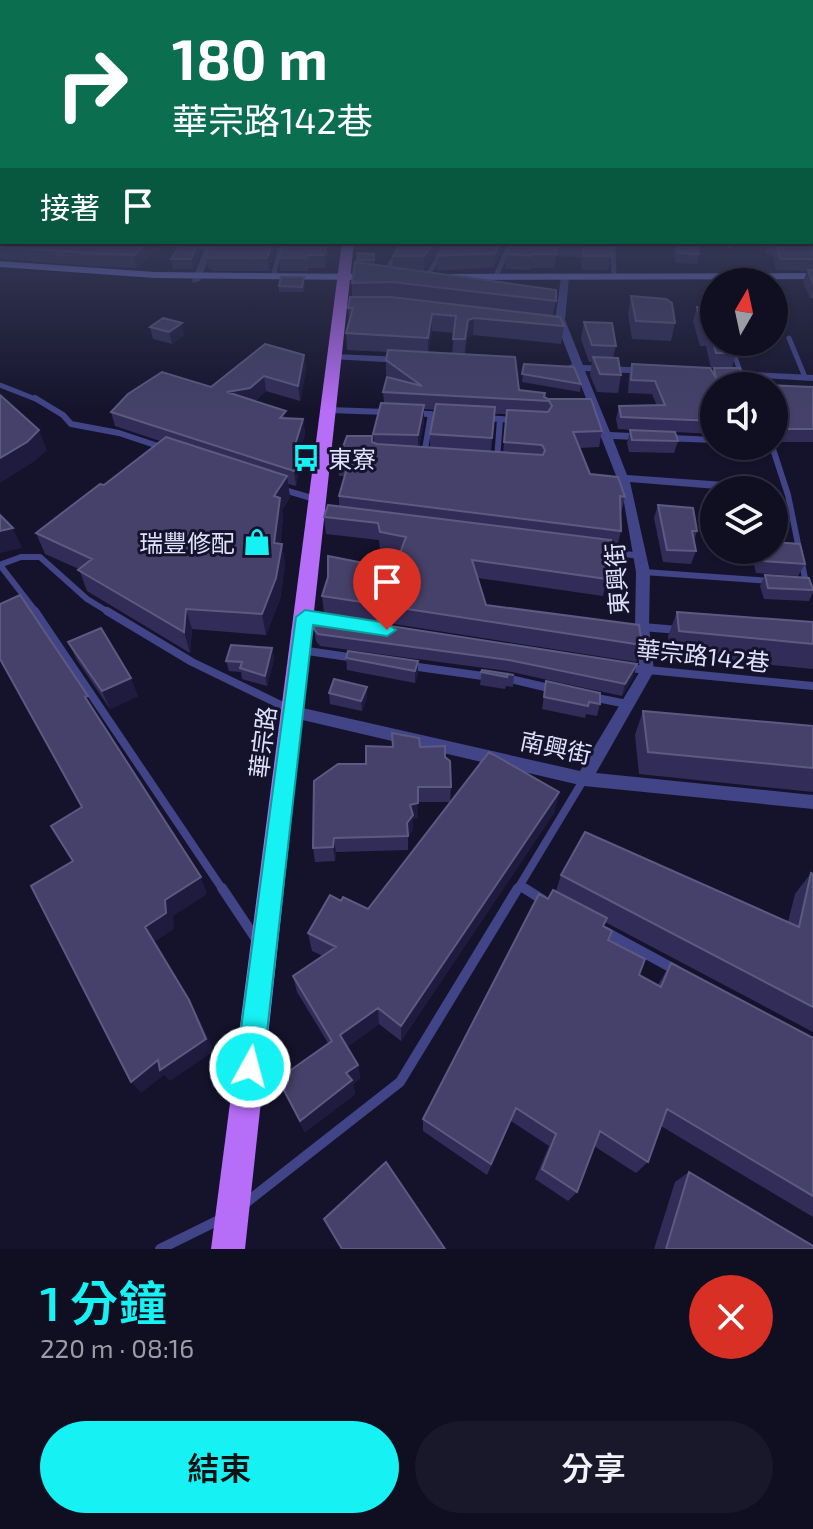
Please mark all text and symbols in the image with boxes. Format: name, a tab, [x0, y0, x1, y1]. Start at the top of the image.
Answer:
text: 180 m	[172, 24, 328, 91]
icon: right	[40, 32, 144, 136]
text: 華宗路142巷	[172, 98, 373, 141]
icon: arrive	[116, 184, 160, 228]
text: 接著	[40, 189, 100, 225]
north arrow	[700, 268, 788, 356]
map controls	[700, 268, 788, 564]
button: sound	[700, 372, 788, 460]
bus stop icon: 東寮	[291, 443, 321, 473]
place label: 東寮	[328, 444, 376, 473]
button: layers	[700, 476, 788, 564]
shop icon: 瑞豐修配	[242, 527, 272, 557]
place label: 瑞豐修配	[139, 528, 235, 557]
street label: 東興街	[599, 542, 633, 616]
pin	[353, 548, 421, 630]
icon: arrive	[365, 560, 409, 604]
street label: 華宗路142巷	[635, 634, 771, 676]
street label: 華宗路	[243, 705, 281, 779]
street label: 南興街	[518, 725, 594, 769]
position arrow	[208, 1025, 292, 1109]
text: 1 分鐘	[40, 1273, 167, 1331]
button: close	[689, 1275, 773, 1359]
text: 220 m · 08:16	[40, 1332, 194, 1363]
button: 結束	[40, 1421, 399, 1513]
button: 分享	[415, 1421, 773, 1513]

